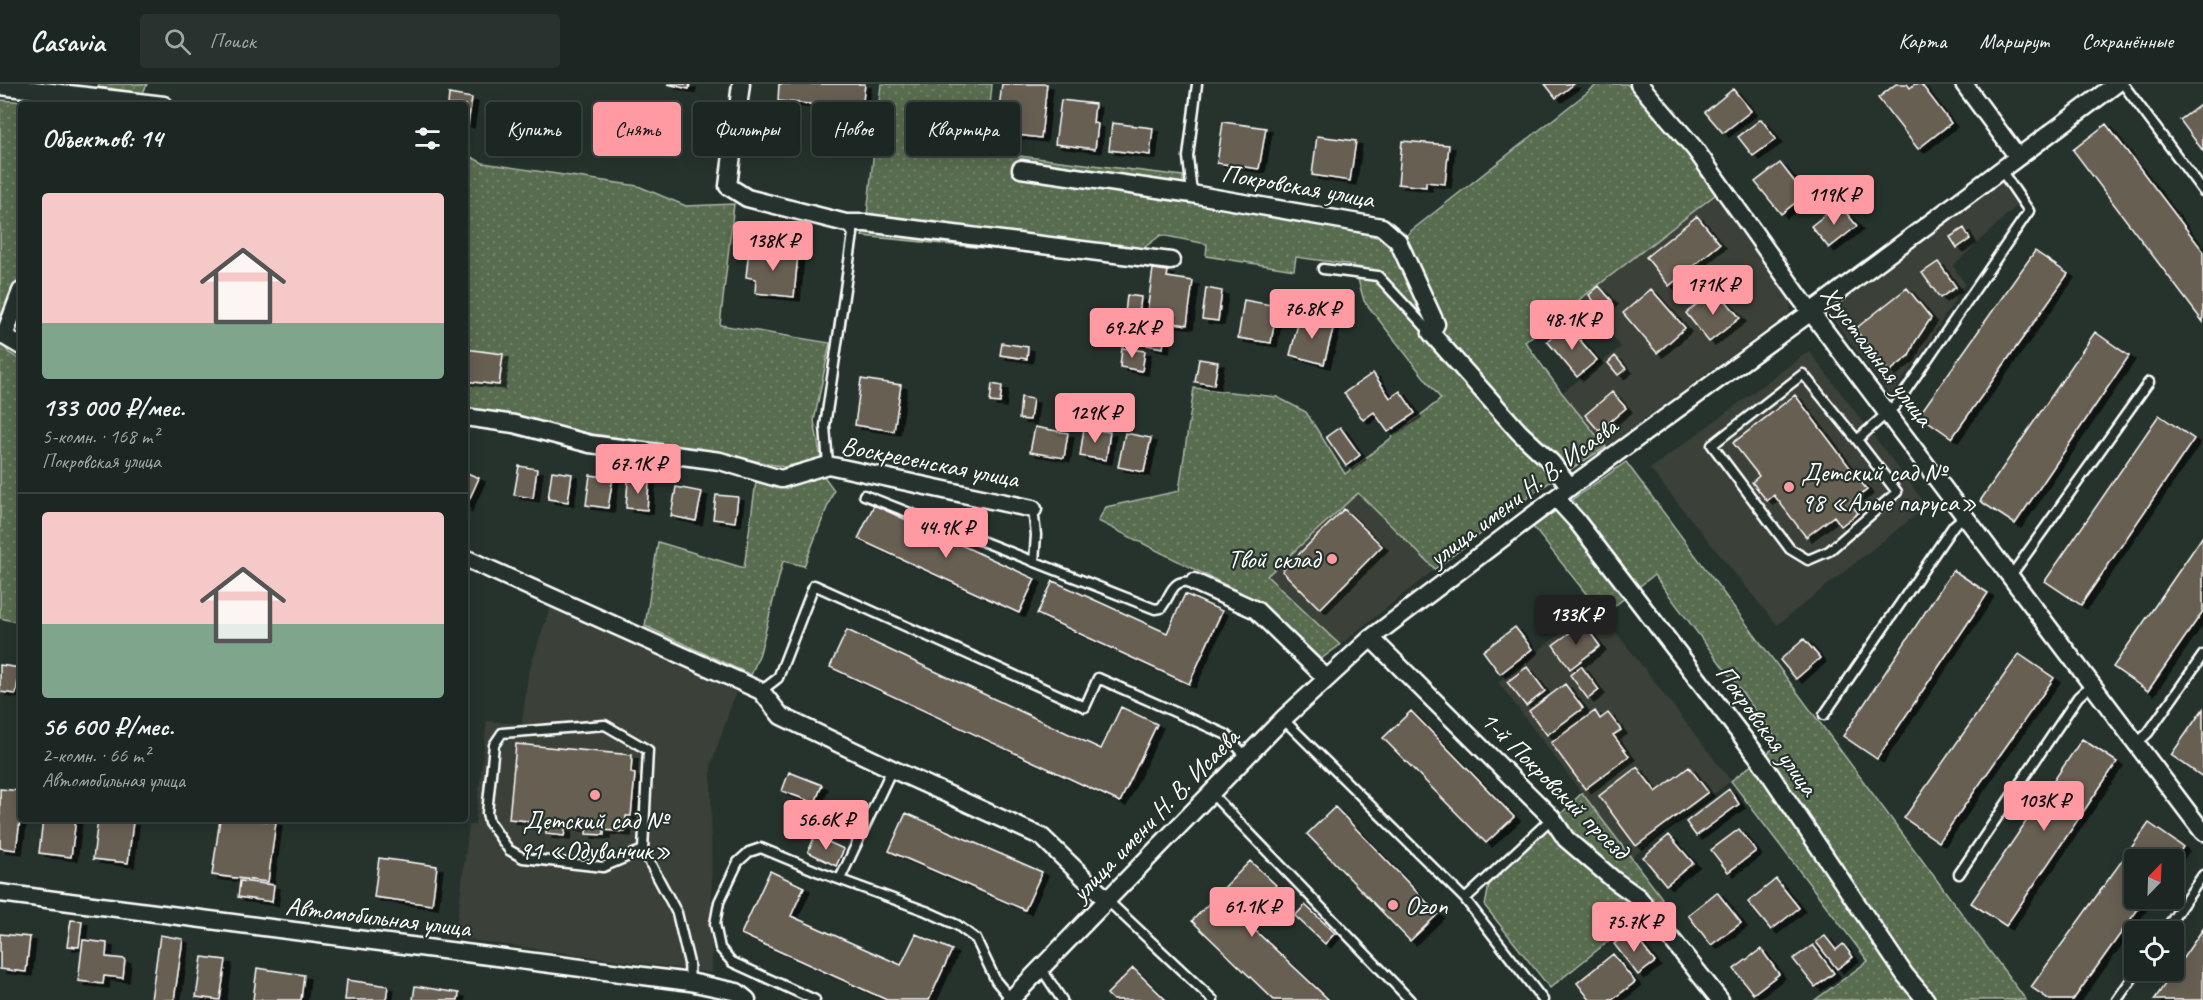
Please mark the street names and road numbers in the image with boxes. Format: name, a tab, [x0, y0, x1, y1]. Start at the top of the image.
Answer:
street label: Покровская улица	[1219, 156, 1378, 216]
street label: Хрустальная улица	[1813, 279, 1942, 434]
street label: улица имени Н. В. Исаева	[1420, 409, 1626, 575]
street label: Воскресенская улица	[838, 429, 1023, 496]
street label: Покровская улица	[1708, 658, 1827, 803]
street label: 1-й Покровский проезд	[1474, 704, 1638, 868]
street label: улица имени Н. В. Исаева	[1062, 720, 1248, 910]
street label: Автомобильная улица	[284, 889, 474, 945]

